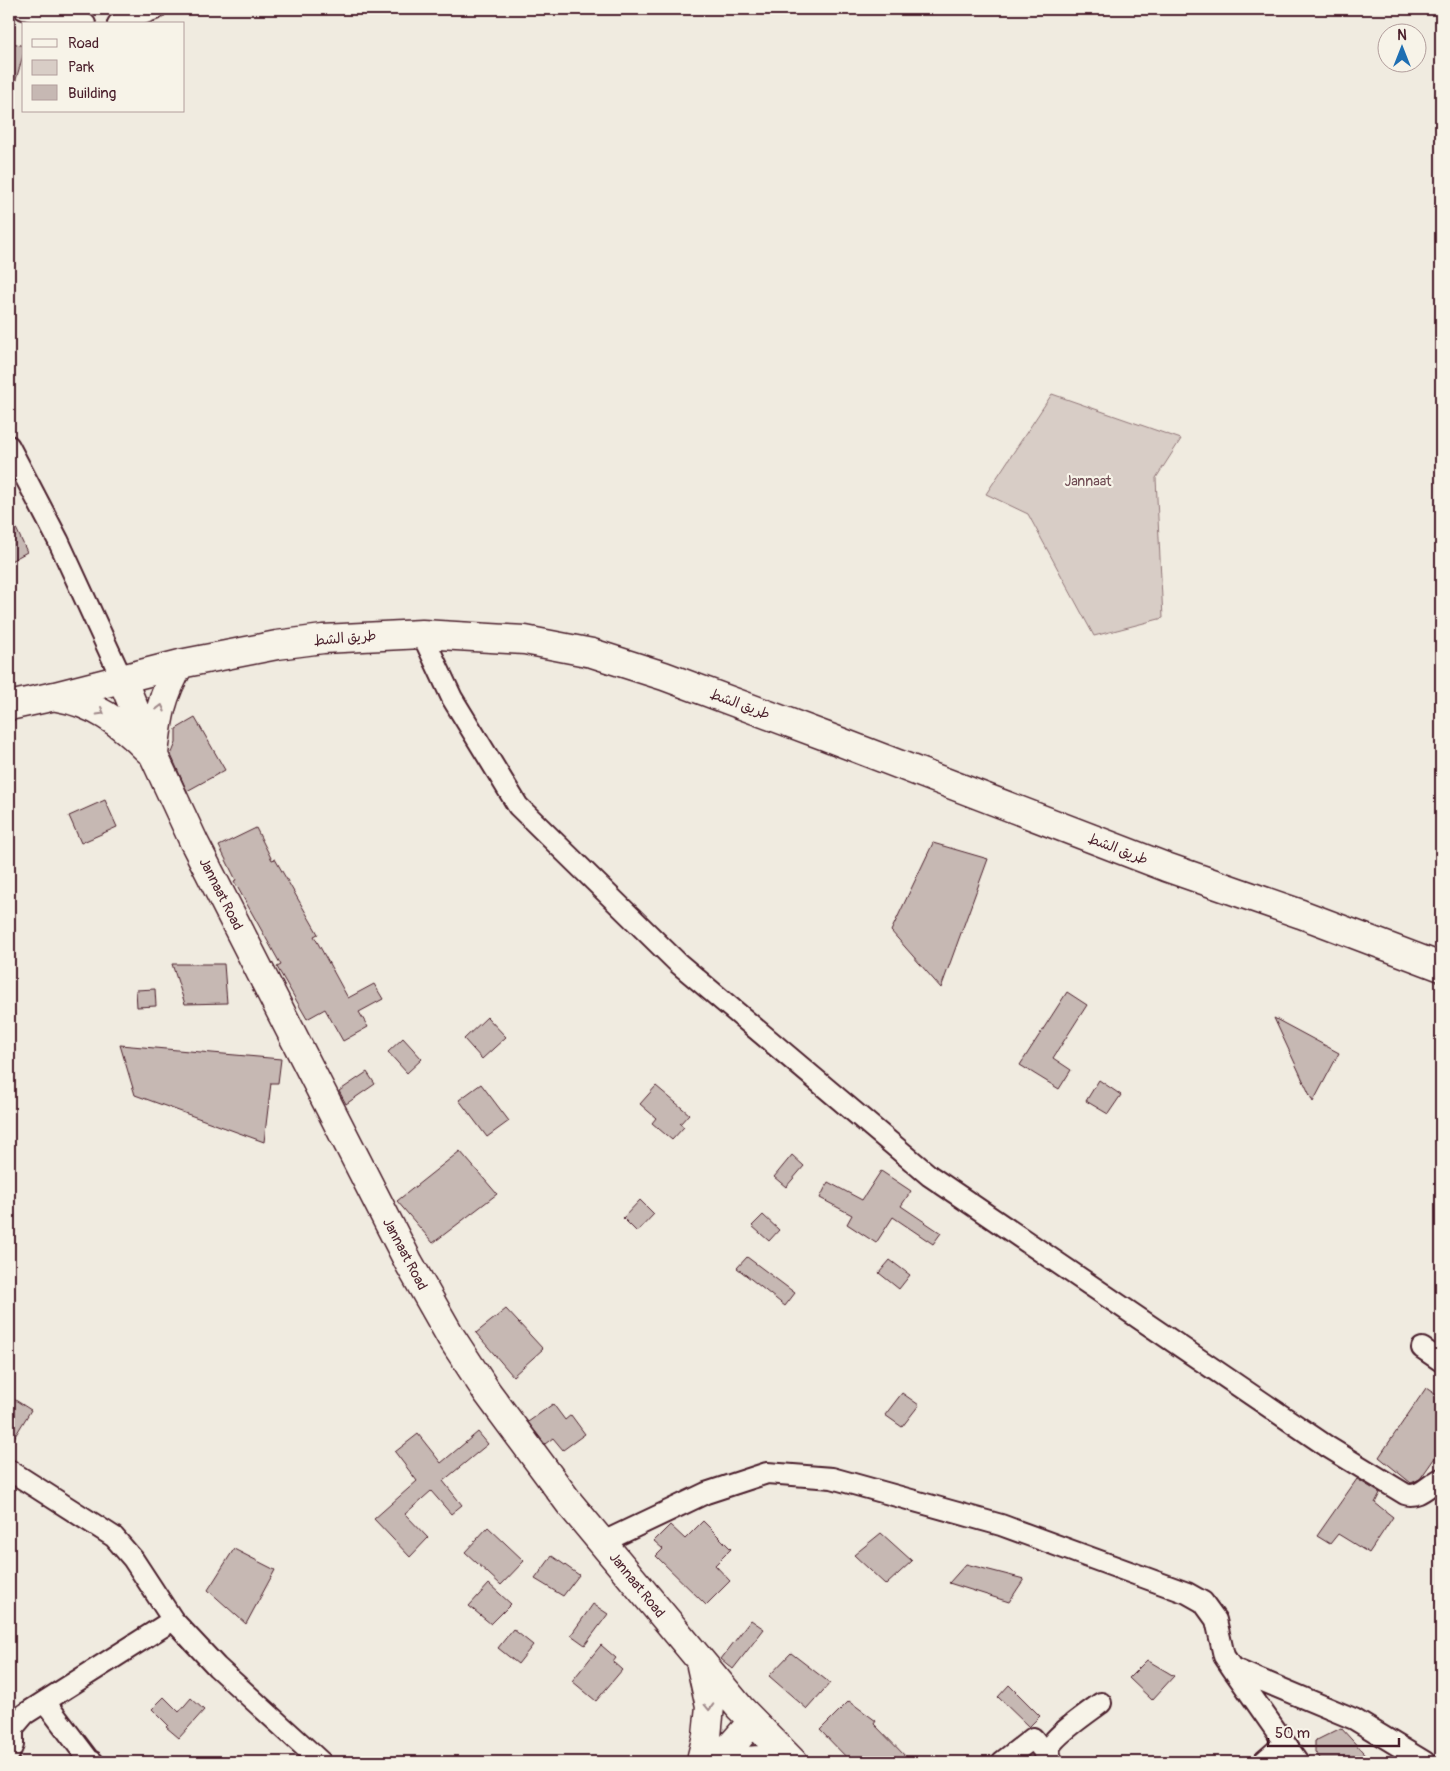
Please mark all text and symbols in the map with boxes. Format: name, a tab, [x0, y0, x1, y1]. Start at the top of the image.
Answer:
legend	[22, 22, 185, 112]
north arrow	[1378, 22, 1428, 72]
text: N	[1397, 27, 1407, 44]
text: Road	[68, 34, 99, 53]
text: Park	[68, 58, 95, 77]
text: Building	[68, 84, 116, 103]
park label: Jannaat	[1065, 473, 1112, 490]
street label: طريق الشط	[313, 627, 377, 649]
street label: طريق الشط	[708, 685, 772, 723]
one-way arrow	[155, 704, 165, 713]
one-way arrow	[95, 705, 104, 715]
street label: طريق الشط	[1086, 830, 1150, 868]
street label: Jannaat Road	[196, 855, 247, 933]
street label: Jannaat Road	[379, 1215, 431, 1293]
street label: Jannaat Road	[606, 1549, 669, 1621]
one-way arrow	[703, 1704, 714, 1712]
scale bar	[1268, 1716, 1399, 1748]
text: 50 m	[1275, 1724, 1310, 1743]

